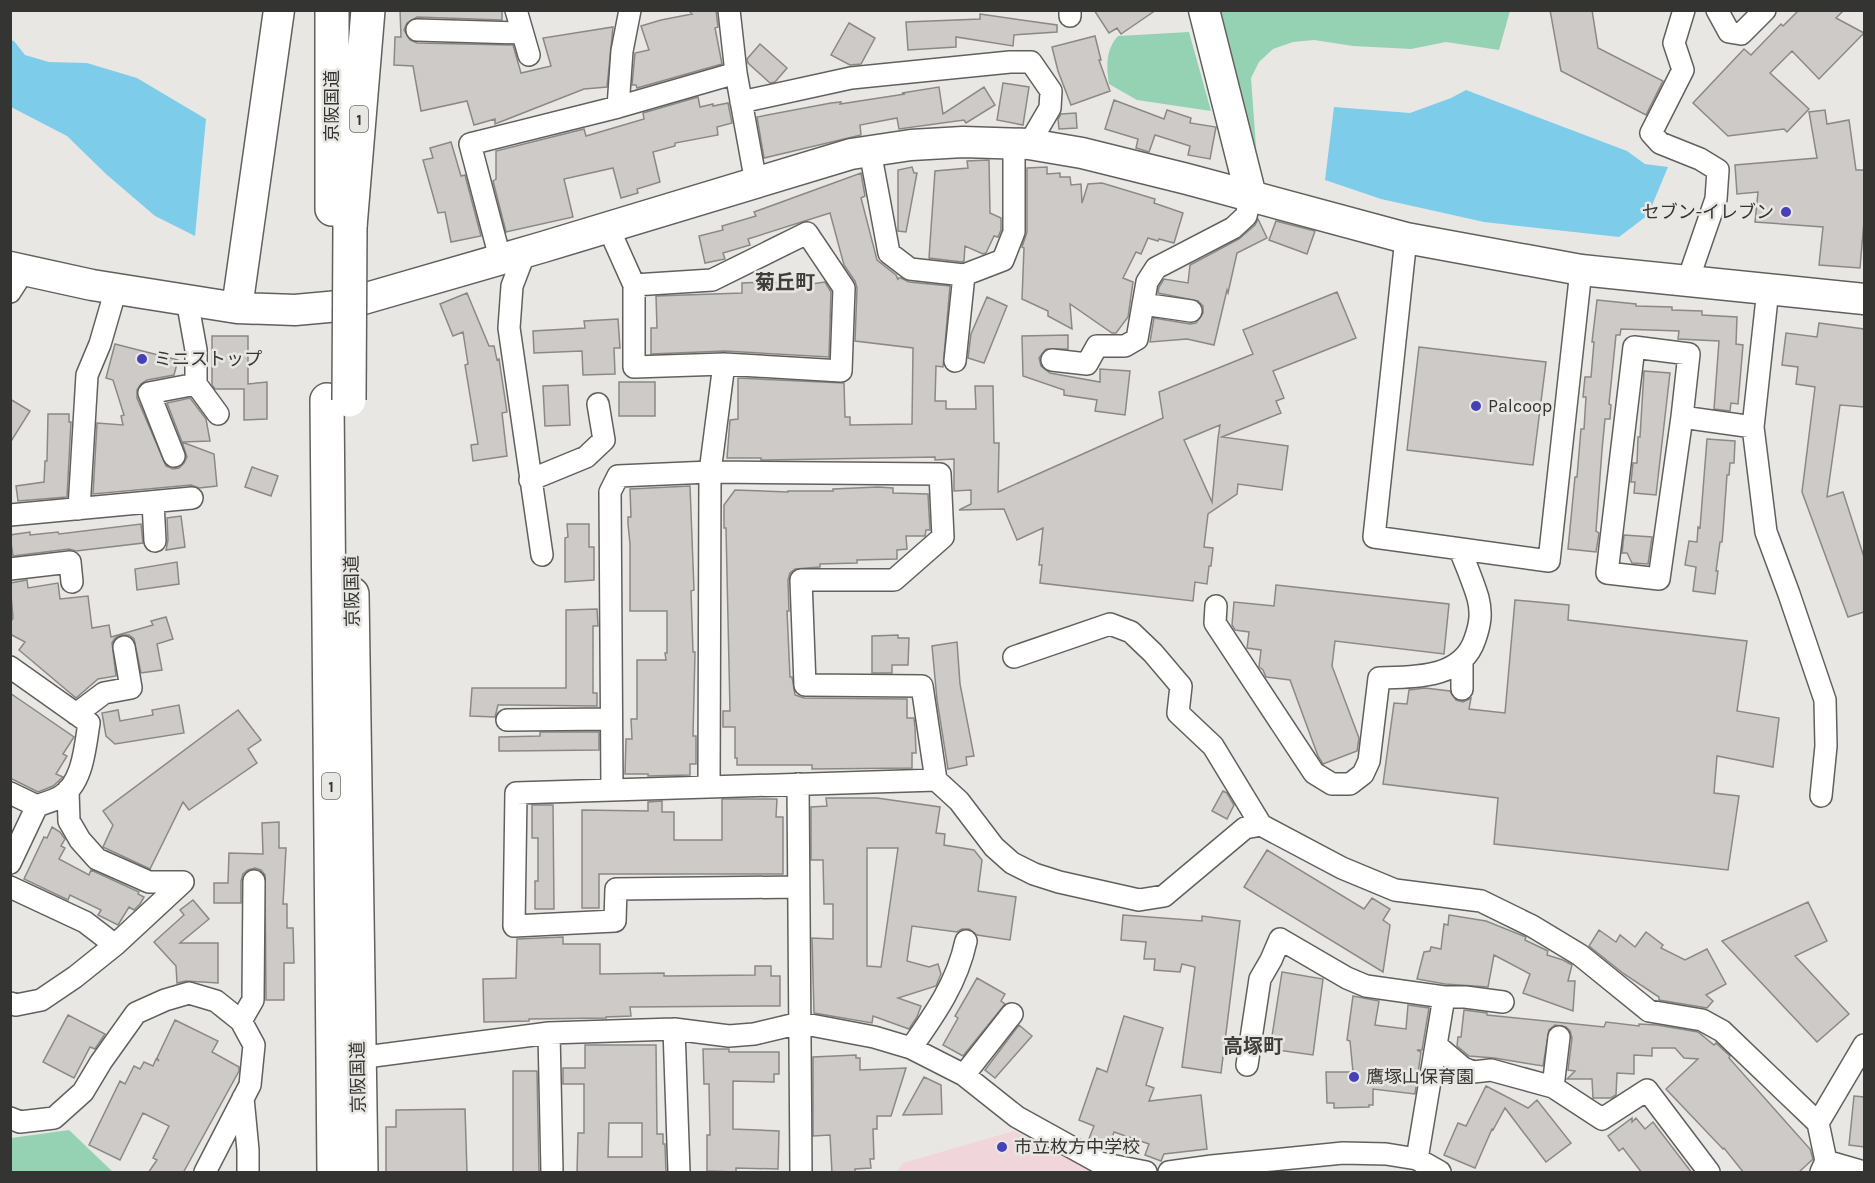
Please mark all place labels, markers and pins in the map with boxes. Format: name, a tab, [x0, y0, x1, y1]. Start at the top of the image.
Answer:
place label: セブン-イレブン	[1642, 201, 1774, 223]
marker: セブン-イレブン	[1779, 205, 1793, 219]
place label: ミニストップ	[154, 348, 262, 370]
marker: ミニストップ	[135, 352, 149, 366]
place label: Palcoop	[1488, 395, 1552, 417]
marker: Palcoop	[1469, 399, 1483, 413]
place label: 鷹塚山保育園	[1366, 1066, 1474, 1088]
marker: 鷹塚山保育園	[1347, 1070, 1361, 1084]
place label: 市立枚方中学校	[1014, 1136, 1140, 1158]
marker: 市立枚方中学校	[995, 1140, 1009, 1154]

